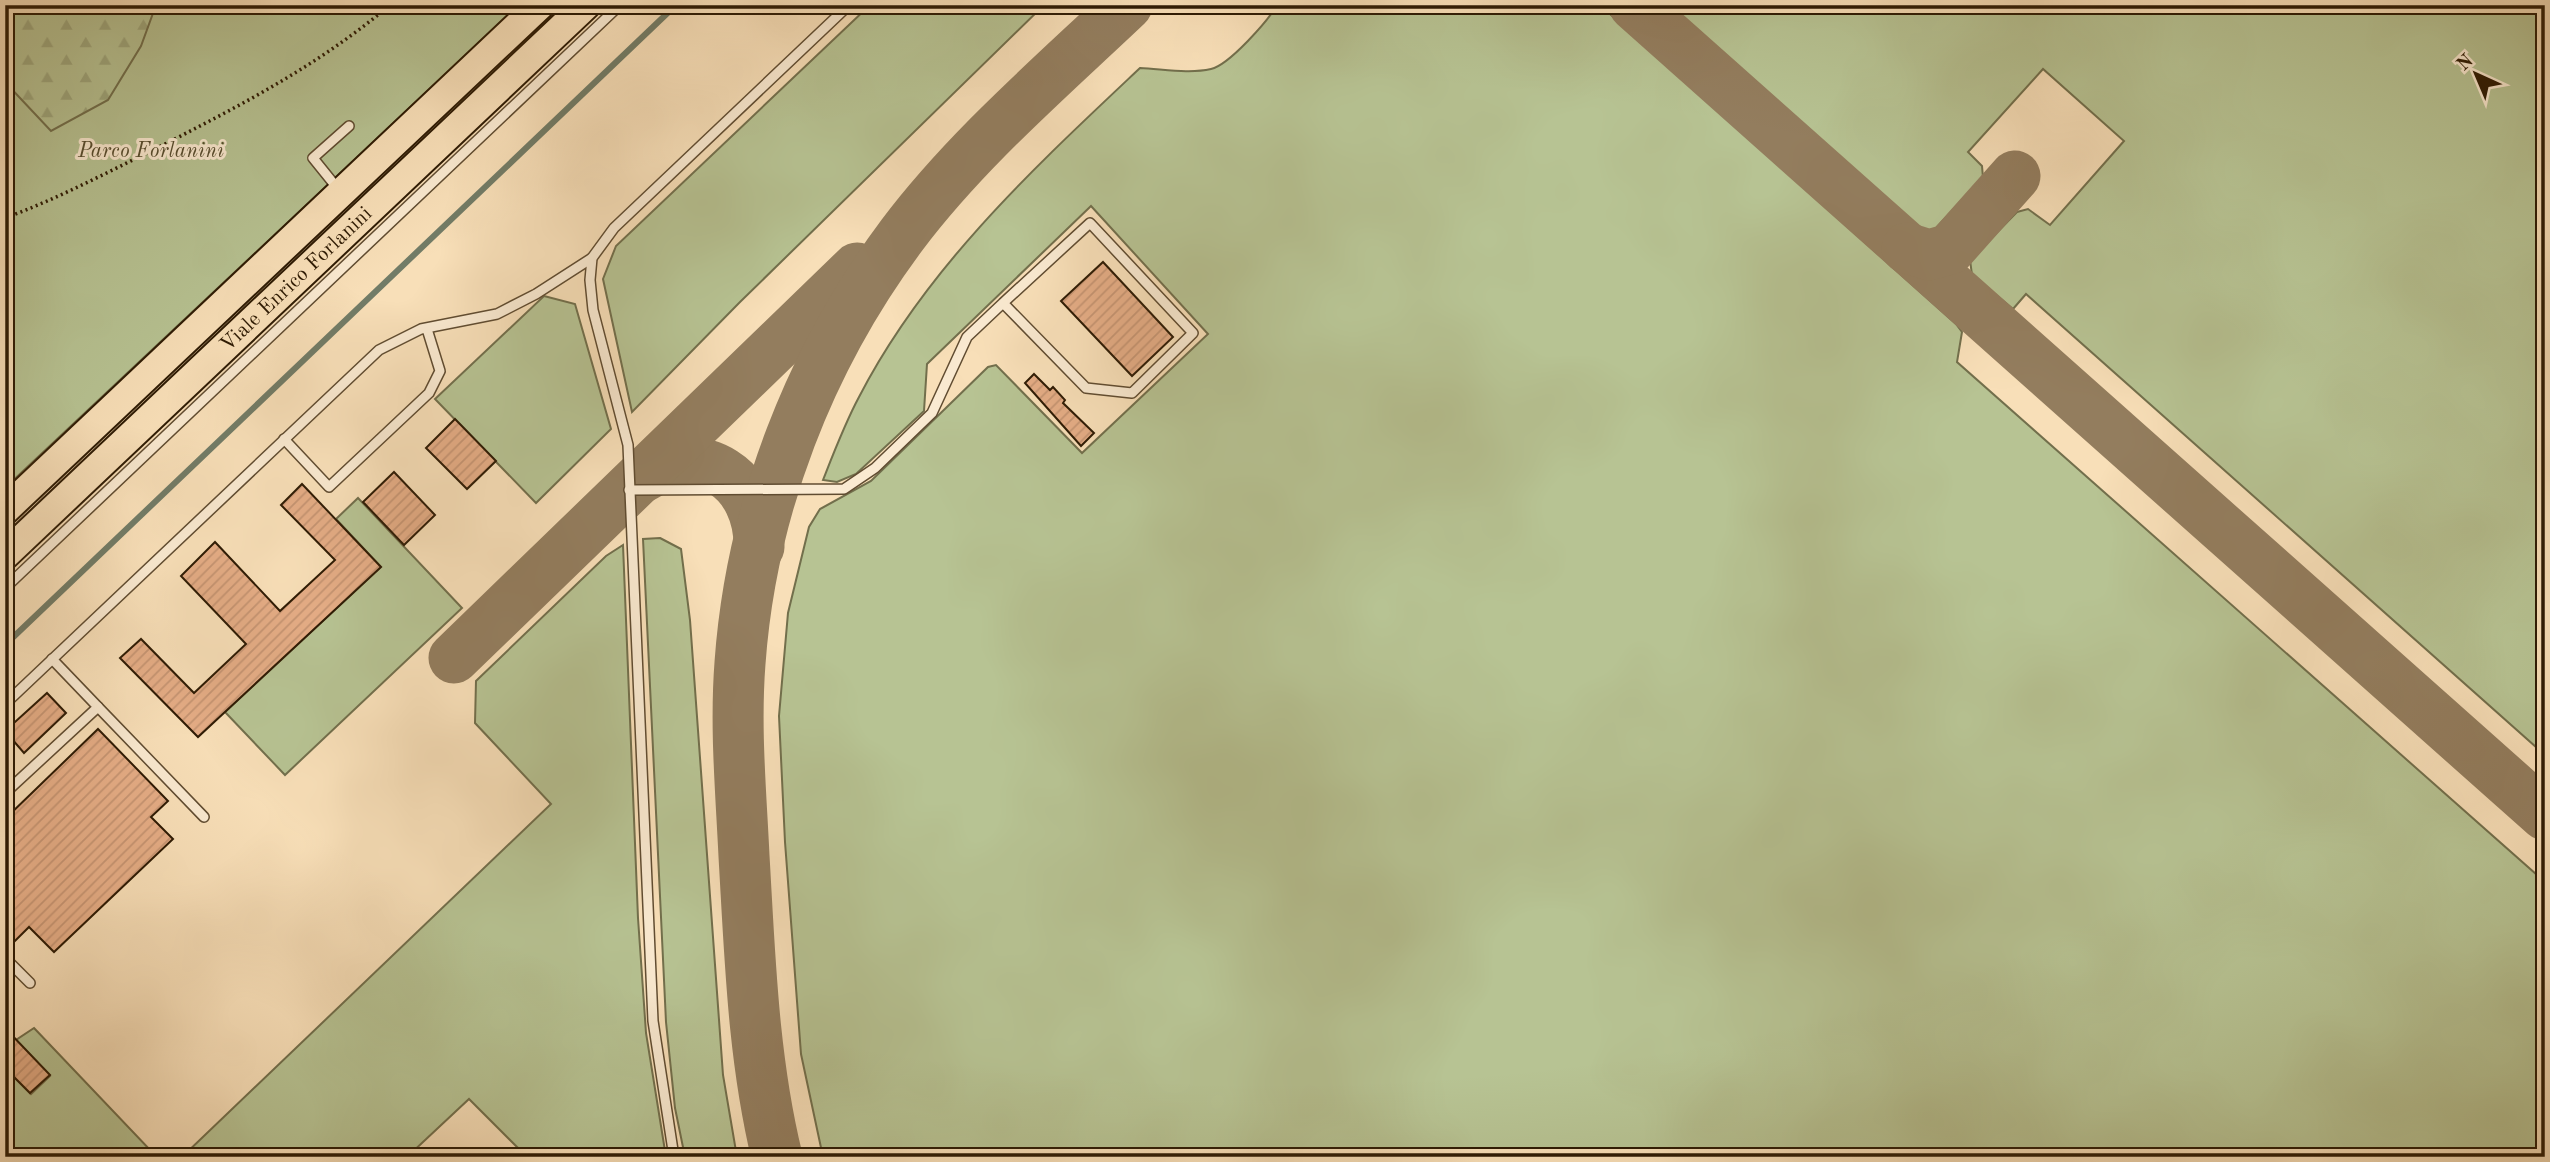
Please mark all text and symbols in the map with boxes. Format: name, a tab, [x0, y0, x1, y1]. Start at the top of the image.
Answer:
north arrow	[2442, 38, 2512, 108]
text: N	[2454, 51, 2478, 75]
park label: Parco Forlanini	[77, 141, 224, 162]
street label: Viale Enrico Forlanini	[216, 203, 376, 356]

